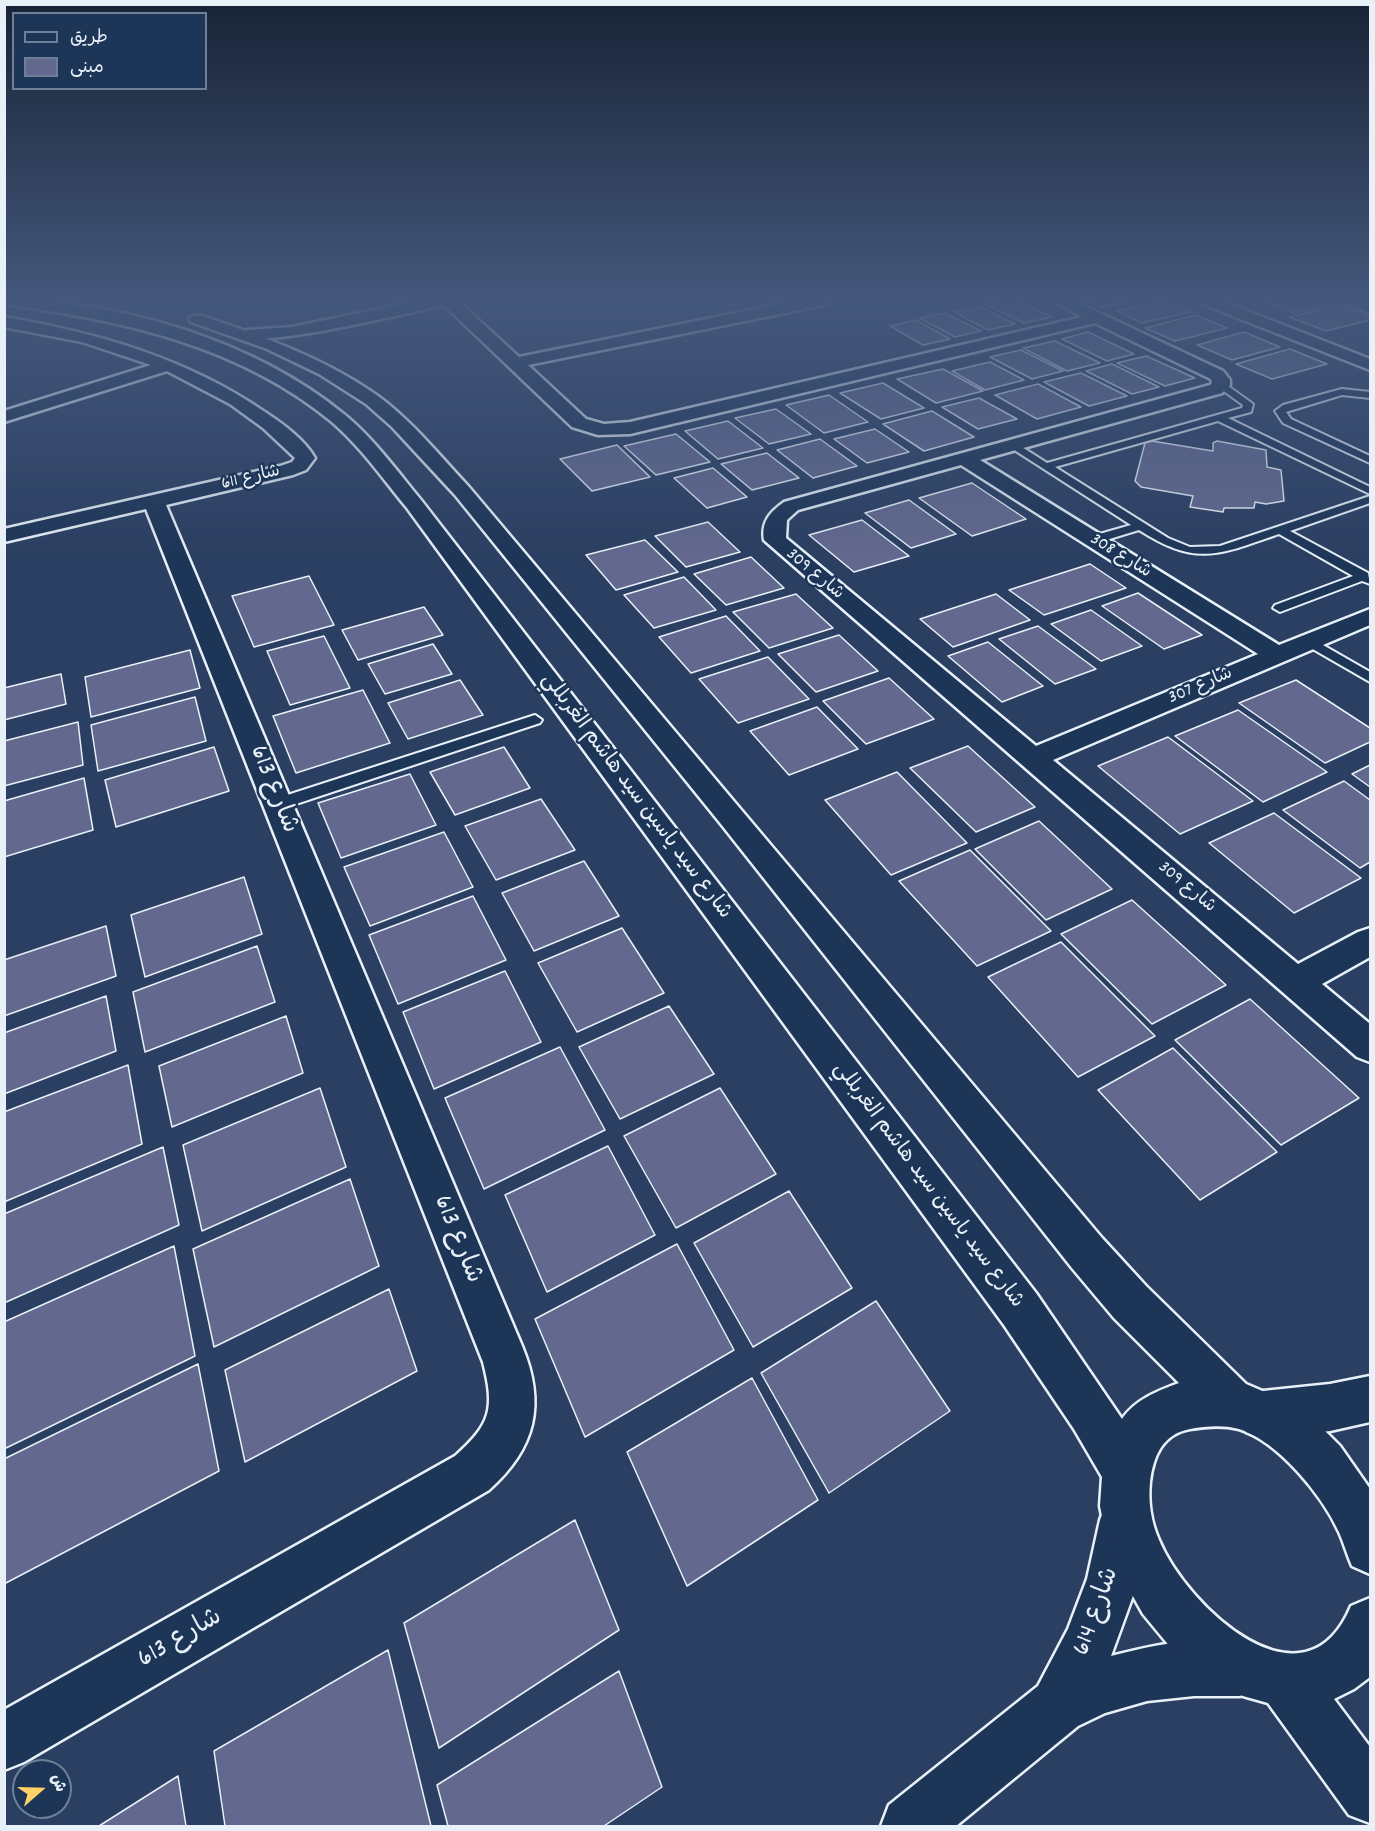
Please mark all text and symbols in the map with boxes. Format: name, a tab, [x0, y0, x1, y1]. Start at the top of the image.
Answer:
legend	[12, 12, 207, 90]
text: طريق	[70, 26, 108, 51]
text: مبنى	[70, 56, 104, 81]
street label: شارع 611	[219, 462, 283, 496]
street label: شارع 308	[1085, 530, 1155, 584]
street label: شارع 309	[781, 545, 847, 605]
street label: شارع 307	[1166, 664, 1236, 710]
street label: شارع سيد ياسين سيد هاشم الغربللي	[534, 669, 736, 925]
street label: شارع 613	[240, 741, 304, 839]
street label: شارع 309	[1153, 858, 1219, 918]
street label: شارع سيد ياسين سيد هاشم الغربللي	[826, 1058, 1028, 1314]
street label: شارع 613	[424, 1191, 488, 1289]
street label: شارع 614	[1068, 1564, 1128, 1660]
street label: شارع 613	[133, 1603, 229, 1677]
north arrow	[12, 1759, 72, 1819]
text: ش	[44, 1771, 71, 1796]

